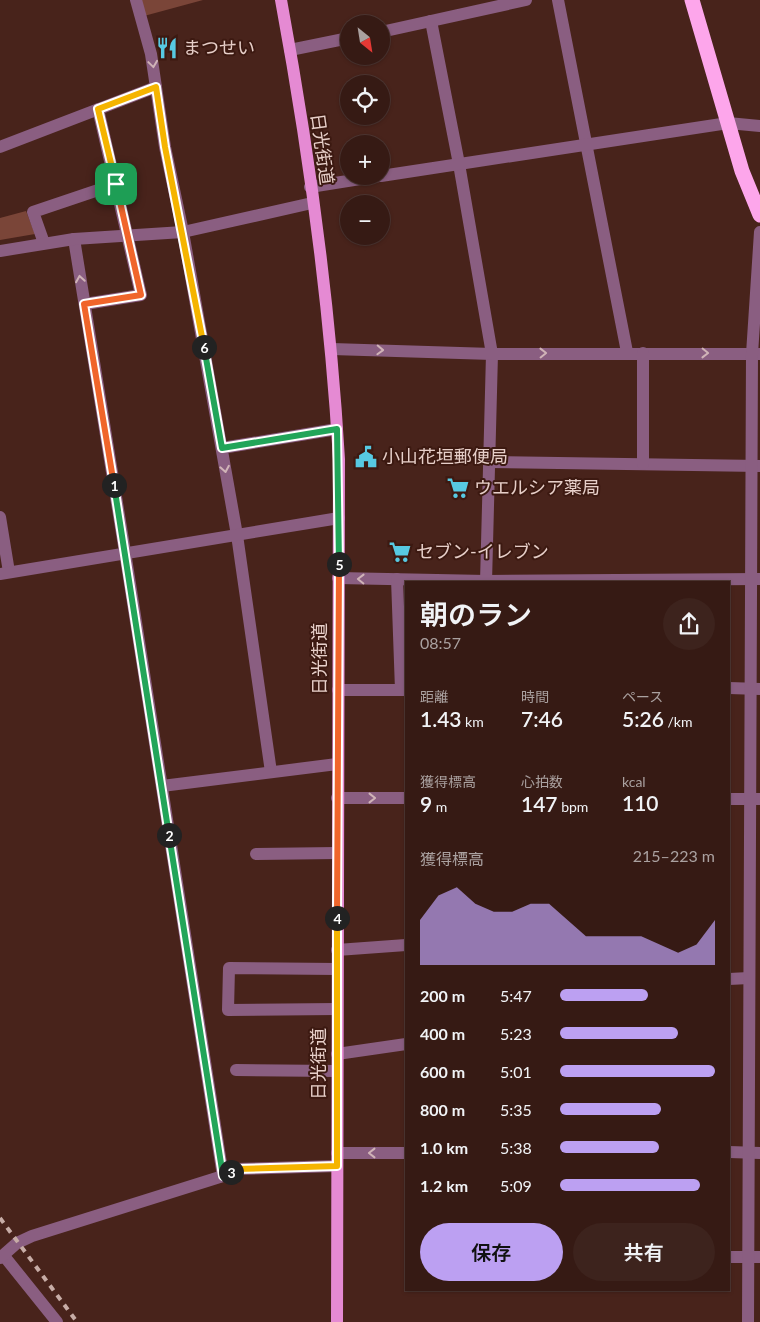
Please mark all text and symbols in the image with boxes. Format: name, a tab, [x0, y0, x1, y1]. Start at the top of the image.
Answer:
north arrow	[340, 15, 390, 65]
map controls	[340, 15, 390, 245]
restaurant icon: まつせい	[154, 35, 180, 61]
place label: まつせい	[183, 36, 255, 58]
one-way arrow	[147, 60, 157, 68]
button: locate	[340, 75, 390, 125]
street label: 日光街道	[307, 112, 339, 186]
button: +	[340, 135, 390, 185]
pin	[95, 163, 137, 205]
icon: arrive	[102, 170, 130, 198]
button: −	[340, 195, 390, 245]
one-way arrow	[76, 275, 86, 284]
pin: 6	[192, 334, 216, 360]
text: 6	[200, 339, 209, 356]
one-way arrow	[377, 345, 385, 355]
one-way arrow	[540, 348, 547, 358]
one-way arrow	[702, 348, 710, 359]
public building icon: 小山花垣郵便局	[353, 444, 379, 470]
place label: 小山花垣郵便局	[382, 445, 508, 467]
one-way arrow	[220, 465, 230, 473]
pin: 1	[102, 472, 126, 498]
supermarket icon: ウエルシア薬局	[445, 475, 471, 501]
place label: ウエルシア薬局	[474, 476, 600, 498]
text: 1	[110, 477, 119, 494]
supermarket icon: セブン-イレブン	[387, 539, 413, 565]
place label: セブン-イレブン	[416, 540, 549, 562]
pin: 5	[326, 552, 352, 576]
text: 5	[335, 556, 344, 573]
one-way arrow	[357, 574, 365, 584]
text: 朝のラン	[420, 597, 532, 631]
button: share	[663, 598, 715, 650]
street label: 日光街道	[308, 623, 330, 695]
text: 08:57	[420, 633, 461, 652]
text: 距離	[420, 688, 448, 705]
text: 時間	[521, 688, 549, 705]
text: ペース	[622, 688, 663, 705]
text: 1.43	[420, 706, 462, 731]
text: 7:46	[521, 706, 563, 731]
text: 5:26	[622, 706, 664, 731]
text: km	[462, 713, 484, 730]
text: /km	[664, 713, 692, 730]
text: 獲得標高	[420, 773, 476, 790]
text: 心拍数	[521, 773, 563, 790]
text: kcal	[622, 773, 646, 790]
text: 110	[622, 790, 659, 815]
text: 9	[420, 791, 432, 816]
text: 147	[521, 791, 558, 816]
one-way arrow	[368, 793, 376, 803]
text: m	[432, 798, 447, 815]
text: bpm	[558, 798, 588, 815]
pin: 2	[156, 822, 182, 848]
text: 2	[165, 827, 174, 844]
text: 215–223 m	[633, 846, 715, 865]
text: 獲得標高	[420, 849, 484, 868]
pin: 4	[324, 906, 350, 930]
text: 4	[333, 910, 342, 927]
text: 200 m	[420, 986, 465, 1005]
text: 5:47	[500, 986, 532, 1005]
text: 400 m	[420, 1024, 465, 1043]
text: 5:23	[500, 1024, 532, 1043]
street label: 日光街道	[307, 1028, 329, 1100]
text: 600 m	[420, 1062, 465, 1081]
text: 5:01	[500, 1062, 532, 1081]
text: 800 m	[420, 1100, 465, 1119]
text: 5:35	[500, 1100, 532, 1119]
text: 1.0 km	[420, 1138, 468, 1157]
text: 5:38	[500, 1138, 532, 1157]
one-way arrow	[367, 1148, 375, 1158]
pin: 3	[218, 1160, 244, 1184]
text: 3	[227, 1164, 236, 1181]
text: 1.2 km	[420, 1176, 468, 1195]
text: 5:09	[500, 1176, 532, 1195]
button: 保存	[420, 1223, 563, 1281]
button: 共有	[573, 1223, 715, 1281]

